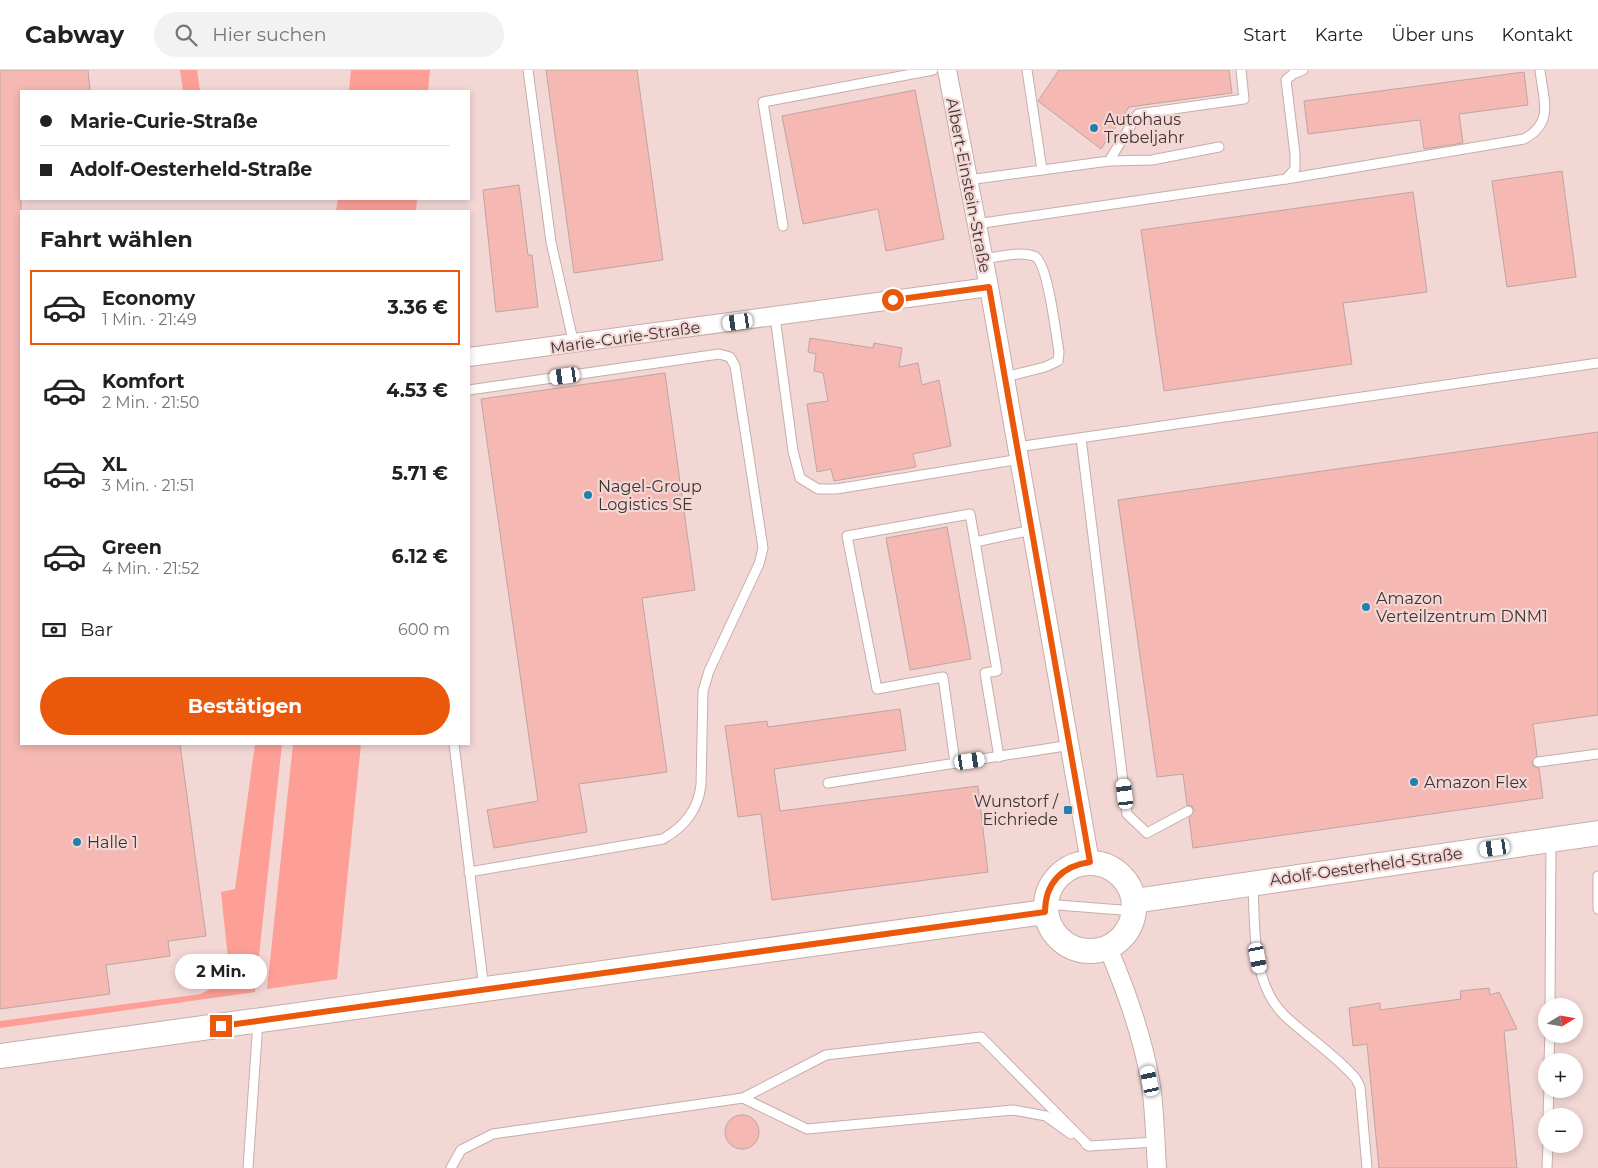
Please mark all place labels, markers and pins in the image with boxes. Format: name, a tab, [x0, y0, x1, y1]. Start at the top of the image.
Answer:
place label: Autohaus Trebeljahr	[1104, 110, 1185, 147]
marker: Autohaus Trebeljahr	[1088, 122, 1100, 134]
place label: Nagel-Group Logistics SE	[598, 477, 702, 514]
marker: Nagel-Group Logistics SE	[582, 489, 594, 501]
place label: Amazon Verteilzentrum DNM1	[1376, 589, 1548, 626]
marker: Amazon Verteilzentrum DNM1	[1360, 601, 1372, 613]
place label: Amazon Flex	[1424, 773, 1528, 792]
marker: Amazon Flex	[1408, 776, 1420, 788]
place label: Wunstorf / Eichriede	[974, 792, 1059, 829]
marker: Wunstorf / Eichriede	[1062, 804, 1074, 816]
place label: Halle 1	[87, 833, 138, 852]
marker: Halle 1	[71, 836, 83, 848]

